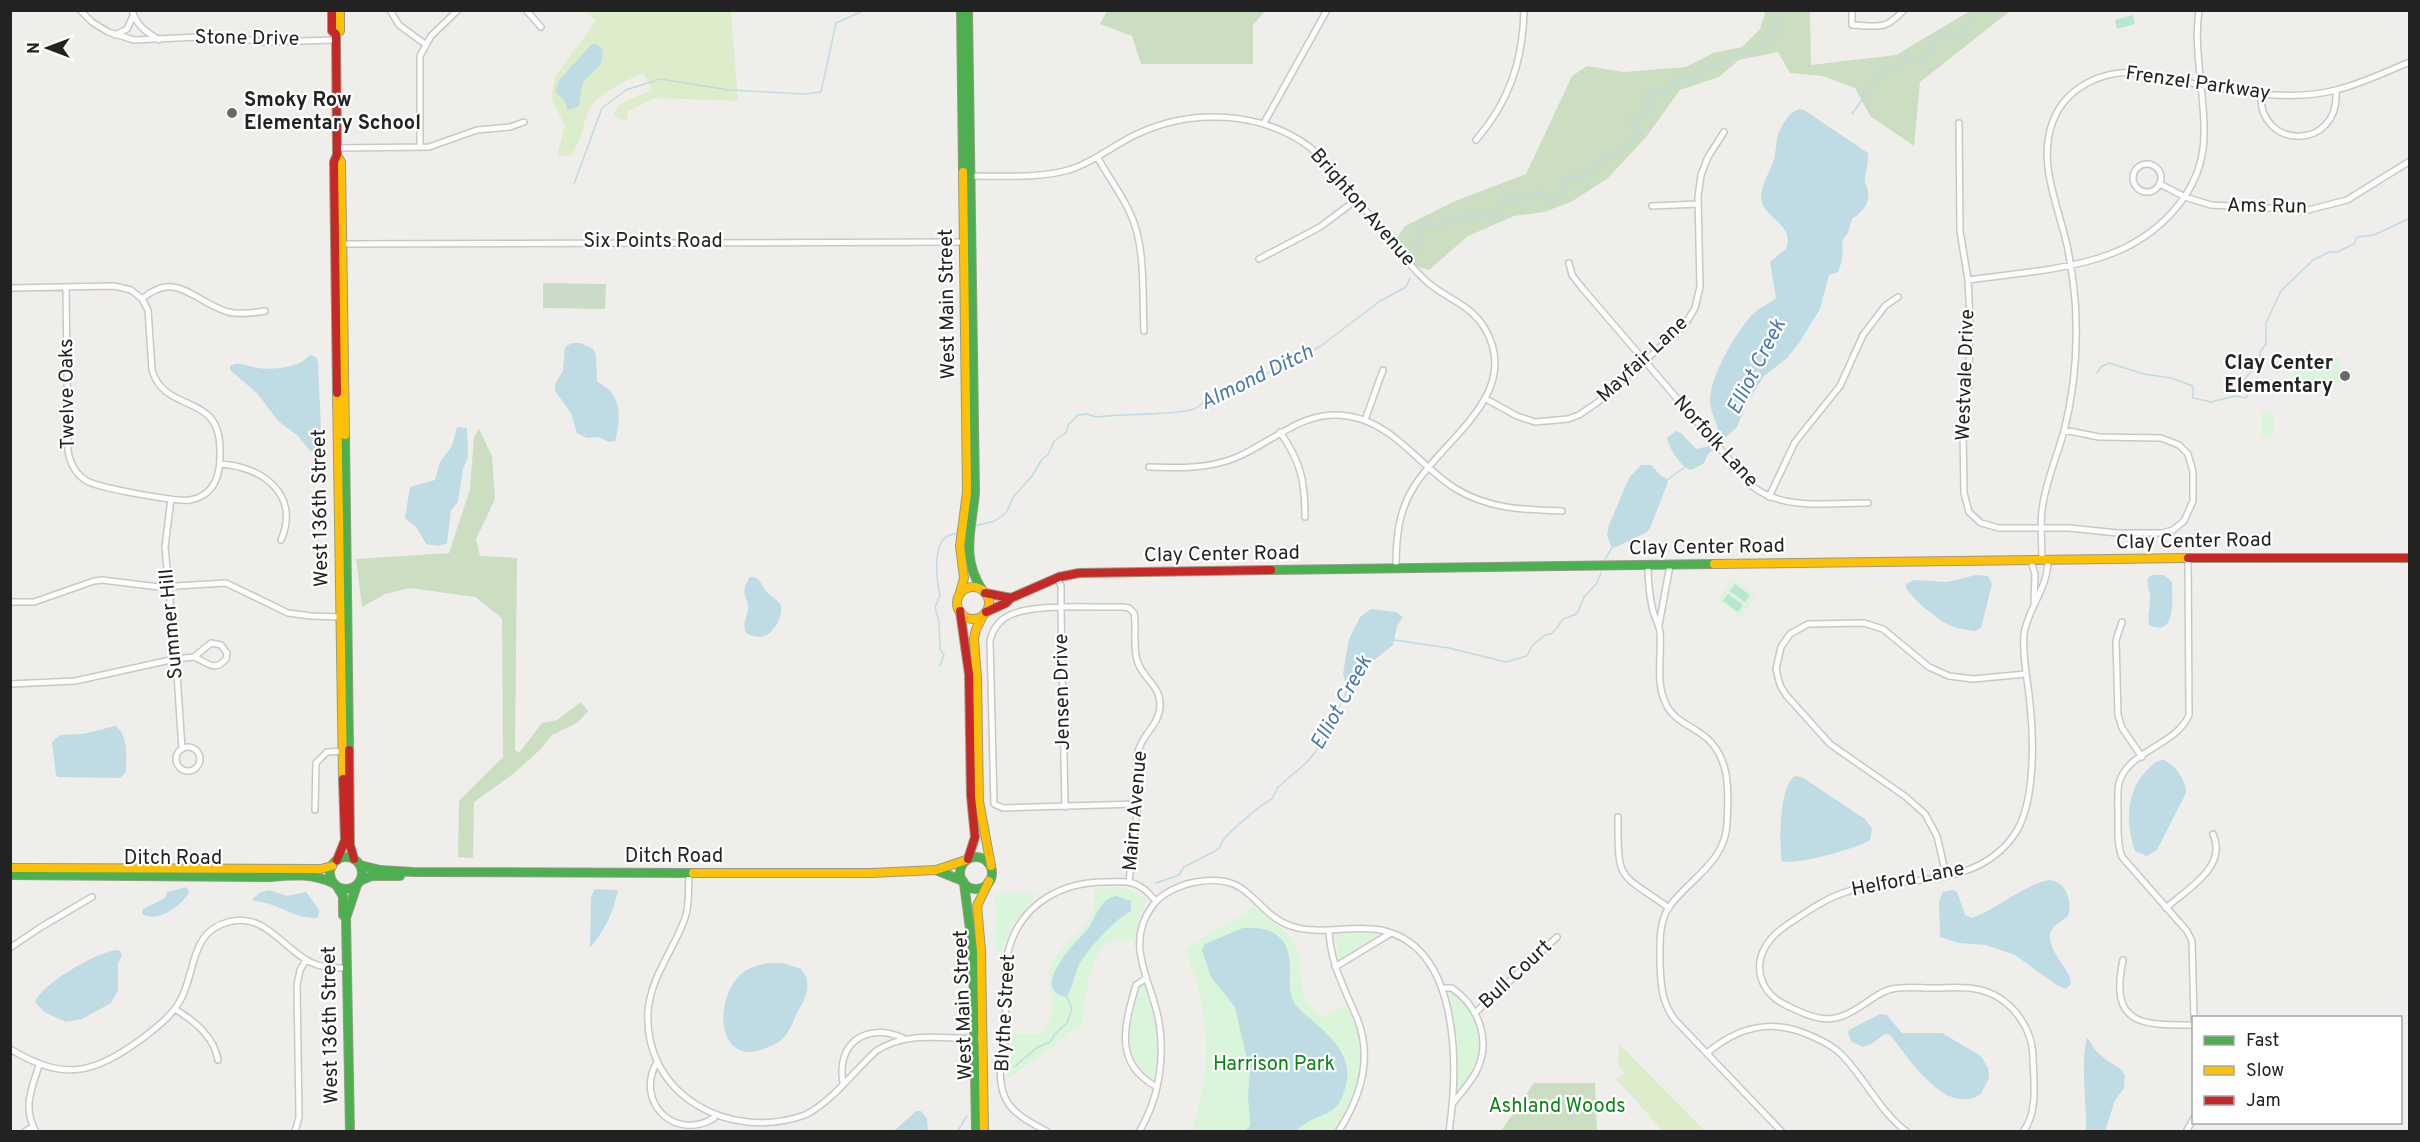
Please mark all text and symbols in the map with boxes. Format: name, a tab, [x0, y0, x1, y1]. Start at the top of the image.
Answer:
north arrow	[18, 18, 78, 78]
street label: Stone Drive	[194, 25, 300, 53]
text: N	[25, 42, 45, 54]
street label: Frenzel Parkway	[2124, 61, 2272, 107]
place label: Smoky Row Elementary School	[244, 88, 421, 137]
marker: Smoky Row Elementary School	[225, 106, 239, 120]
street label: Brighton Avenue	[1303, 143, 1421, 273]
street label: Ams Run	[2227, 193, 2307, 221]
street label: Six Points Road	[583, 229, 723, 255]
street label: West Main Street	[934, 229, 962, 379]
street label: Westvale Drive	[1951, 309, 1981, 441]
street label: Mayfair Lane	[1592, 311, 1694, 409]
water label: Elliot Creek	[1721, 314, 1793, 419]
street label: Twelve Oaks	[54, 338, 82, 450]
water label: Almond Ditch	[1196, 339, 1319, 417]
place label: Clay Center Elementary	[2224, 351, 2334, 400]
marker: Clay Center Elementary	[2338, 369, 2352, 383]
street label: Norfolk Lane	[1667, 390, 1763, 494]
street label: West 136th Street	[307, 429, 335, 587]
street label: Clay Center Road	[2116, 528, 2272, 556]
street label: Clay Center Road	[1629, 534, 1785, 562]
street label: Clay Center Road	[1144, 541, 1300, 569]
street label: Summer Hill	[154, 568, 190, 680]
street label: Jensen Drive	[1049, 633, 1077, 751]
water label: Elliot Creek	[1305, 651, 1379, 755]
street label: Mairn Avenue	[1118, 750, 1154, 872]
street label: Ditch Road	[625, 844, 723, 870]
street label: Ditch Road	[124, 846, 222, 872]
street label: Helford Lane	[1849, 856, 1967, 904]
street label: West Main Street	[948, 929, 980, 1081]
street label: Bull Court	[1474, 935, 1558, 1015]
street label: West 136th Street	[317, 946, 345, 1104]
street label: Blythe Street	[990, 953, 1022, 1073]
legend	[2192, 1016, 2402, 1124]
text: Fast	[2246, 1030, 2279, 1053]
park label: Harrison Park	[1213, 1052, 1335, 1078]
text: Slow	[2246, 1060, 2284, 1083]
text: Jam	[2246, 1090, 2281, 1113]
park label: Ashland Woods	[1488, 1094, 1626, 1120]

